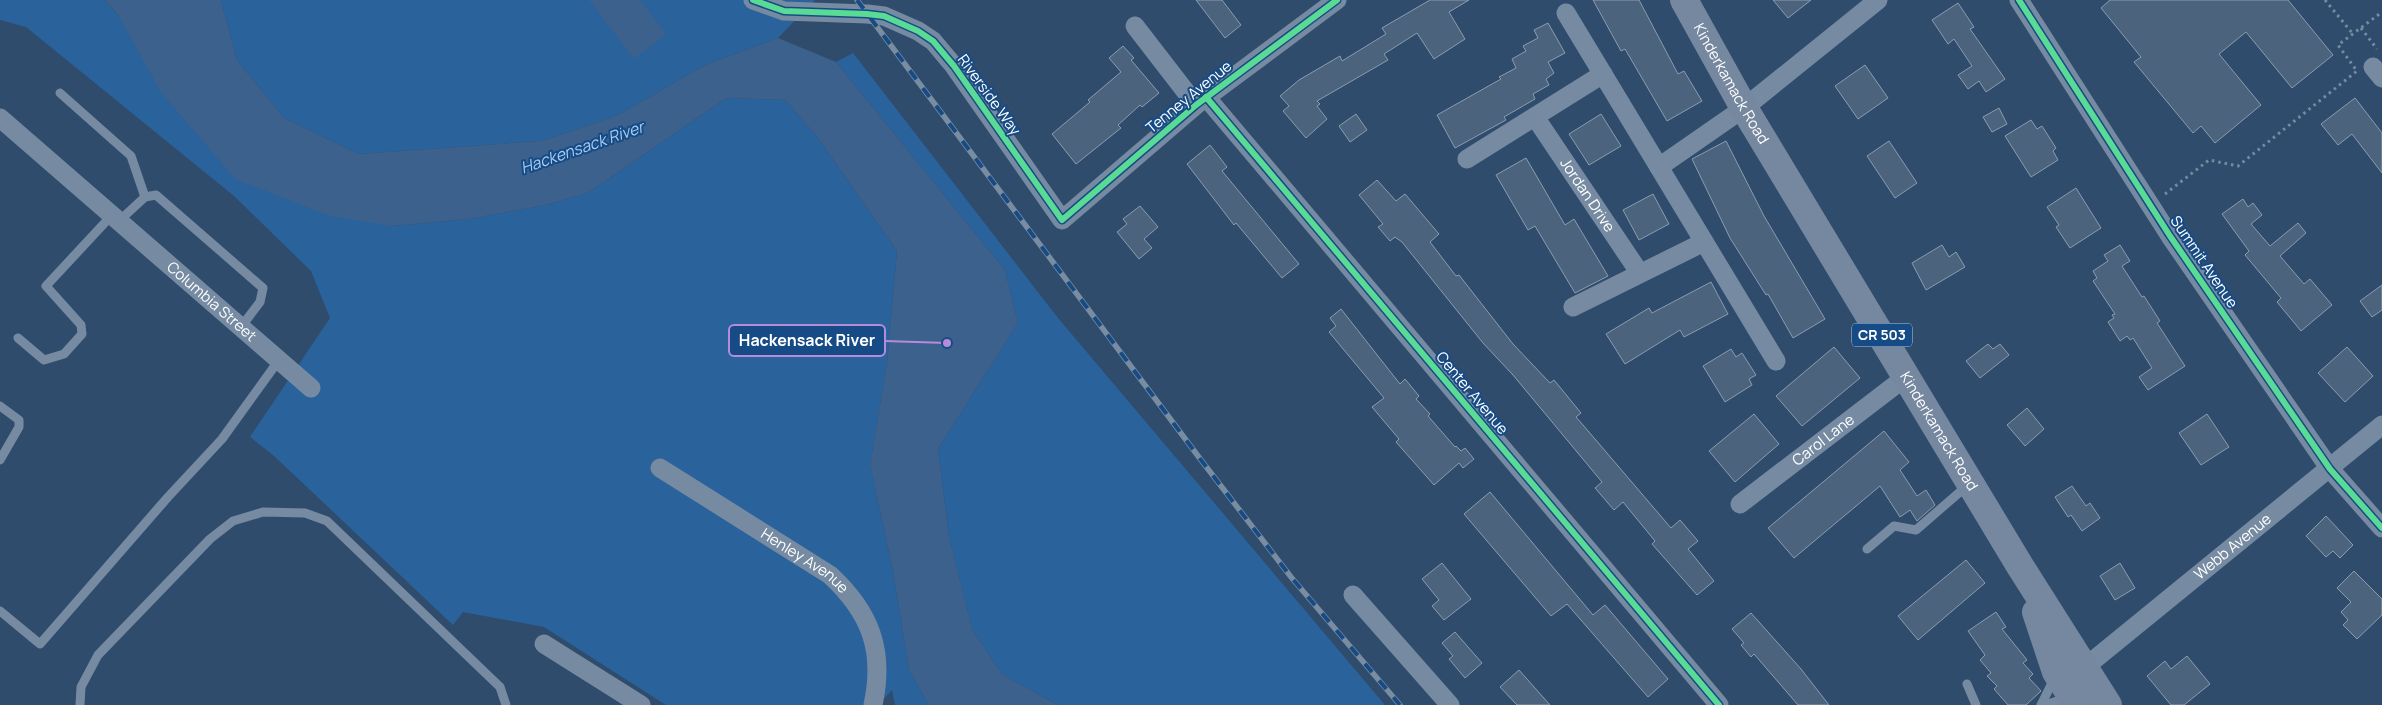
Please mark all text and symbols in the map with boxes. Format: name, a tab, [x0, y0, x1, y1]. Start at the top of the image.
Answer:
street label: Kinderkamack Road	[1689, 19, 1774, 148]
street label: Riverside Way	[953, 50, 1026, 140]
street label: Tenney Avenue	[1141, 55, 1236, 138]
water label: Hackensack River	[517, 115, 649, 178]
street label: Jordan Drive	[1555, 153, 1620, 236]
street label: Summit Avenue	[2166, 211, 2243, 312]
street label: Columbia Street	[162, 256, 261, 346]
road number: CR 503	[1852, 324, 1912, 346]
callout: Hackensack River	[729, 325, 885, 356]
text: Hackensack River	[739, 329, 875, 351]
street label: Center Avenue	[1431, 347, 1513, 439]
street label: Kinderkamack Road	[1895, 368, 1983, 495]
street label: Carol Lane	[1788, 409, 1859, 470]
street label: Webb Avenue	[2189, 508, 2276, 584]
street label: Henley Avenue	[757, 523, 854, 598]

